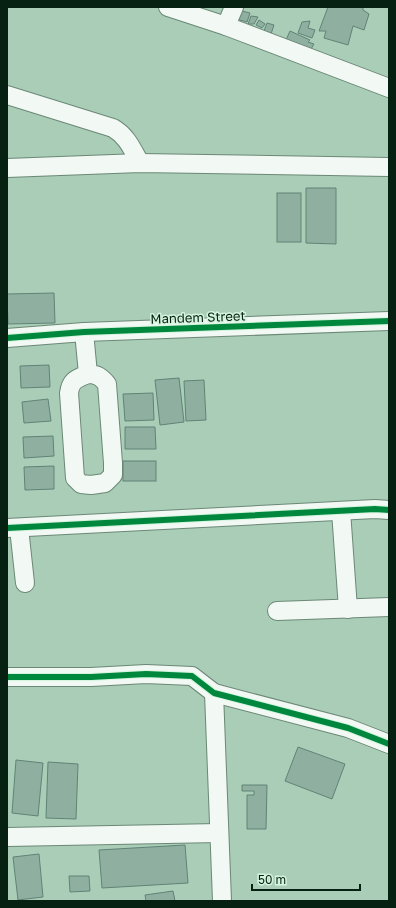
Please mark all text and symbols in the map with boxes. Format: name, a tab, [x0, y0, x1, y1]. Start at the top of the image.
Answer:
street label: Mandem Street	[150, 307, 246, 327]
scale bar	[252, 866, 360, 892]
text: 50 m	[258, 872, 286, 887]

